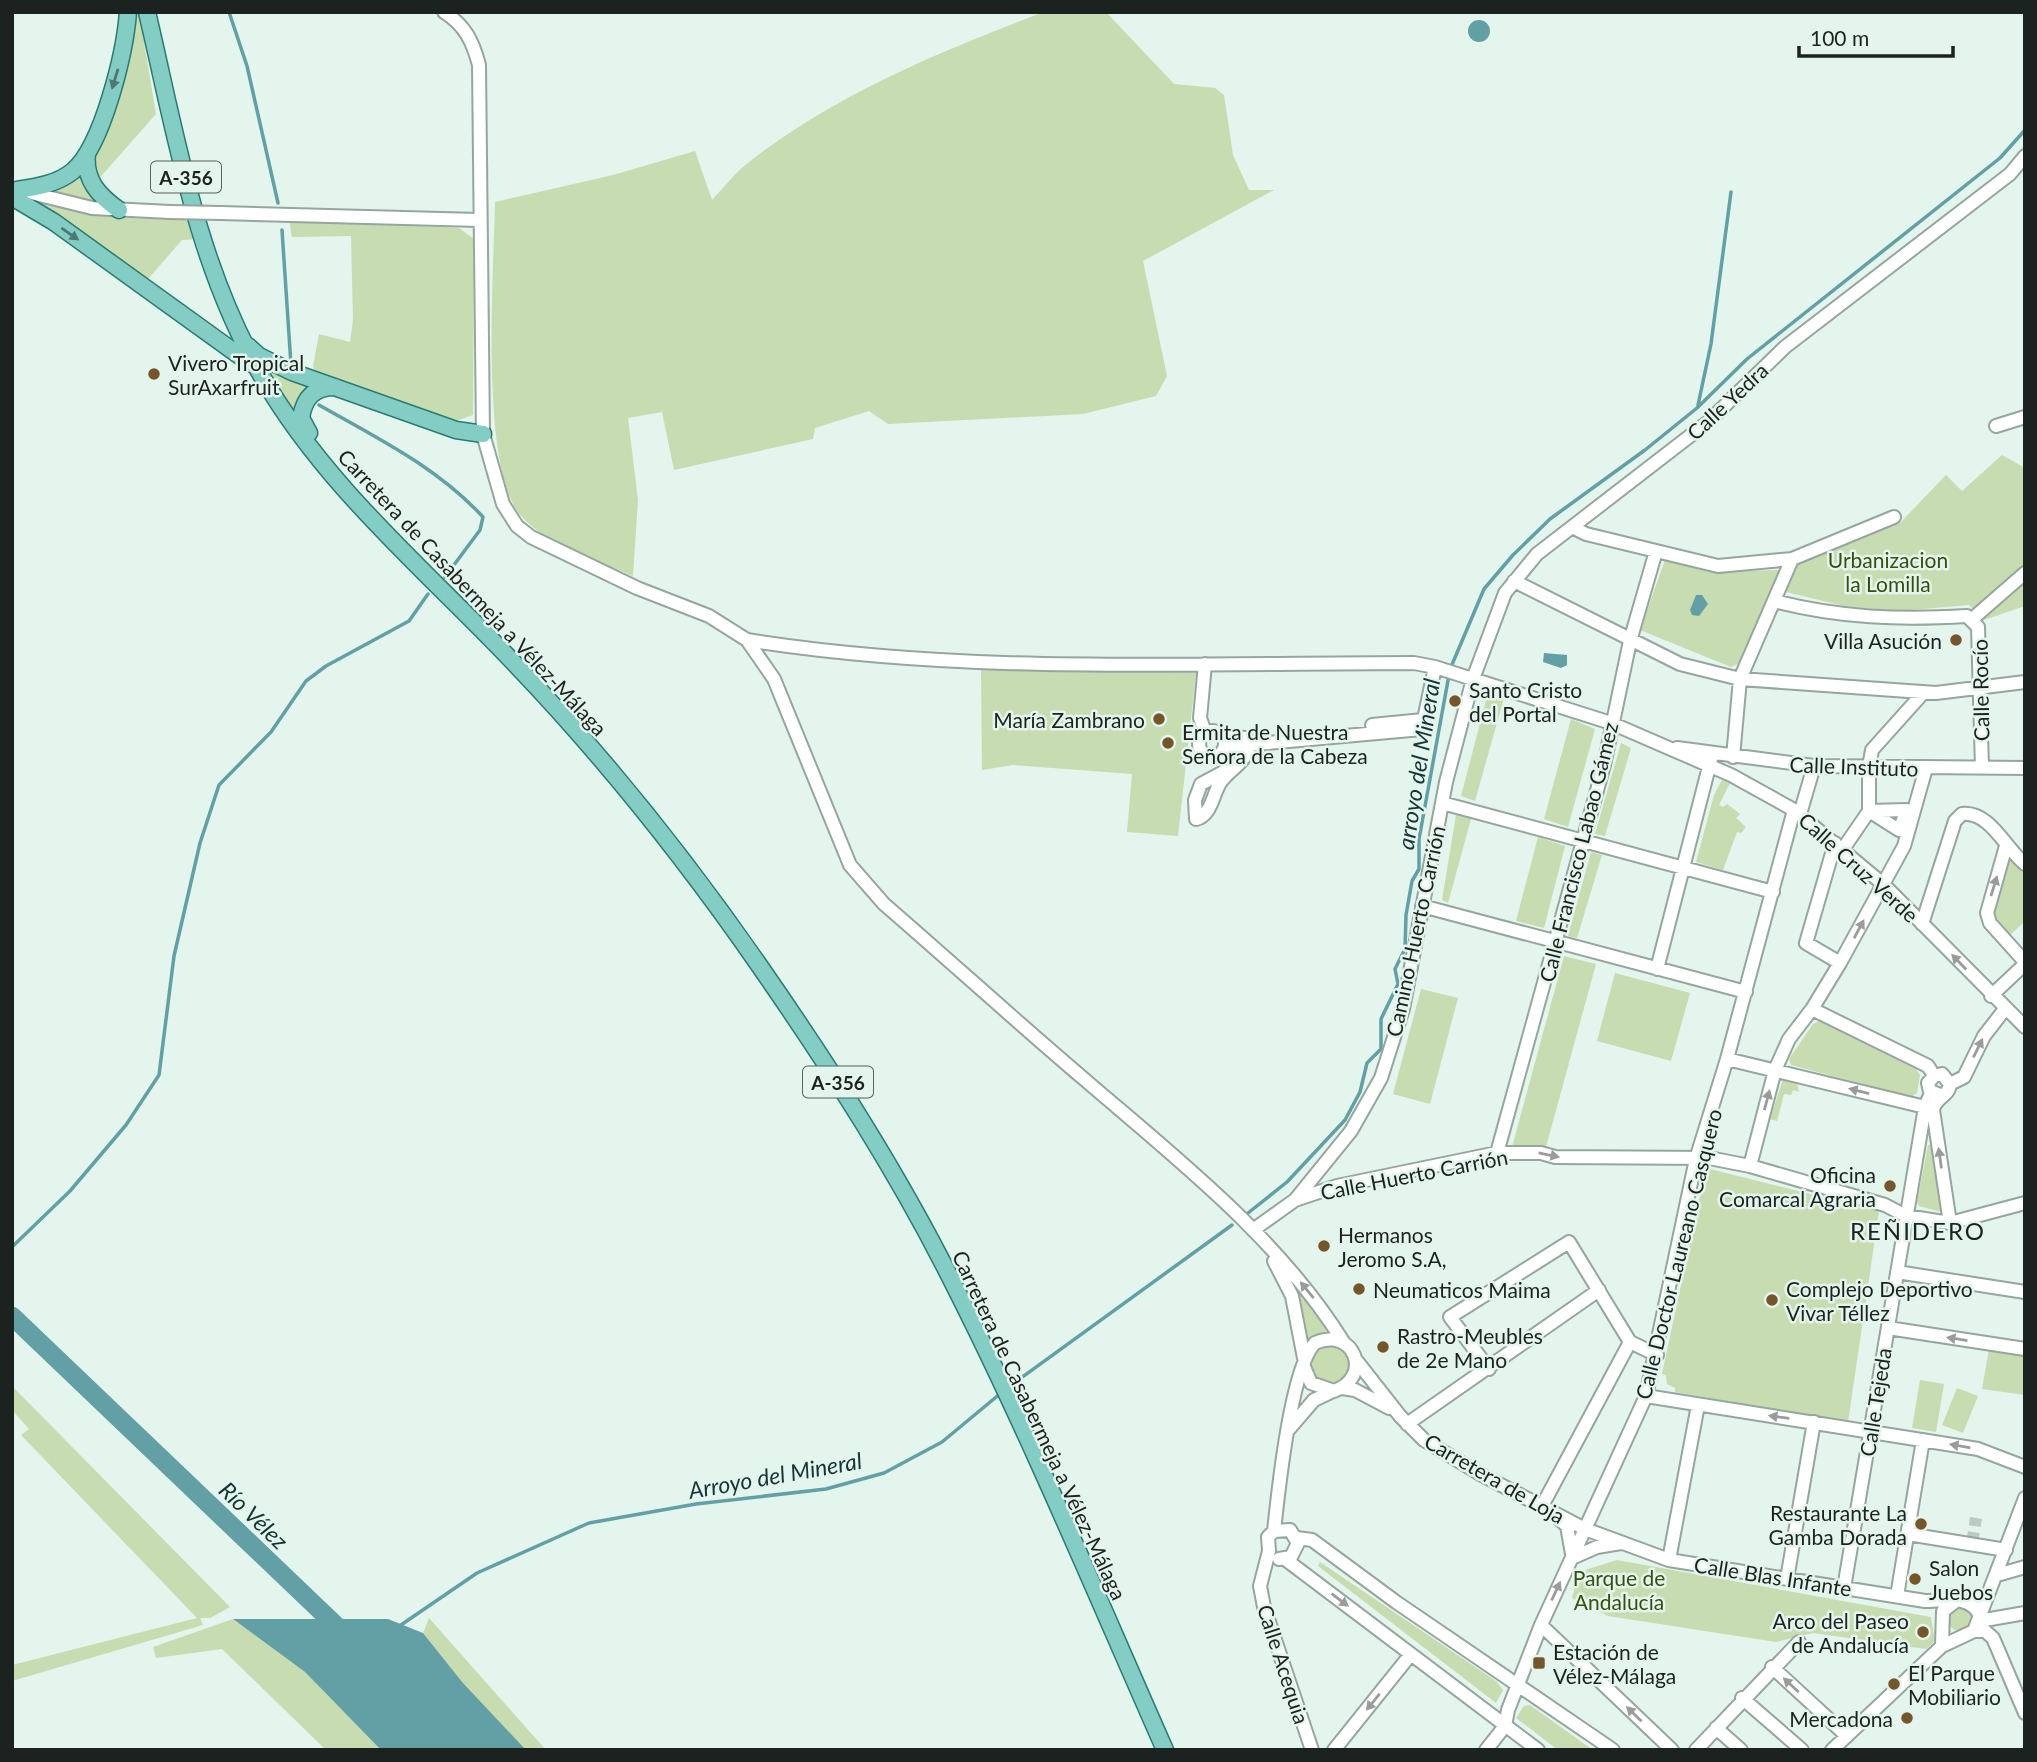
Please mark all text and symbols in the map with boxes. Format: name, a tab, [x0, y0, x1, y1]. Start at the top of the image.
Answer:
scale bar	[1799, 14, 1953, 58]
text: 100 m	[1810, 25, 1869, 50]
one-way arrow	[109, 69, 119, 90]
road number: A-356	[151, 162, 221, 192]
one-way arrow	[61, 226, 79, 240]
place label: Vivero Tropical SurAxarfruit	[168, 350, 304, 399]
street label: Calle Yedra	[1681, 357, 1773, 445]
marker: Vivero Tropical SurAxarfruit	[146, 366, 162, 382]
street label: Carretera de Casabermeja a Vélez-Málaga	[333, 444, 613, 740]
park label: Urbanizacion la Lomilla	[1828, 547, 1948, 596]
place label: Villa Asución	[1824, 628, 1942, 653]
marker: Villa Asución	[1948, 632, 1964, 648]
street label: Calle Rocío	[1967, 639, 1993, 741]
water label: arroyo del Mineral	[1391, 676, 1445, 852]
place label: Santo Cristo del Portal	[1469, 677, 1582, 726]
marker: Santo Cristo del Portal	[1447, 693, 1463, 709]
place label: María Zambrano	[993, 707, 1145, 732]
marker: María Zambrano	[1151, 711, 1167, 727]
place label: Ermita de Nuestra Señora de la Cabeza	[1182, 719, 1368, 768]
street label: Calle Francisco Labao Gámez	[1534, 719, 1622, 985]
marker: Ermita de Nuestra Señora de la Cabeza	[1160, 735, 1176, 751]
street label: Calle Instituto	[1789, 751, 1919, 781]
street label: Calle Cruz Verde	[1794, 807, 1924, 927]
street label: Camino Huerto Carrión	[1380, 823, 1450, 1039]
one-way arrow	[1989, 875, 1999, 896]
one-way arrow	[1853, 919, 1864, 939]
one-way arrow	[1951, 954, 1967, 971]
one-way arrow	[1972, 1038, 1984, 1058]
road number: A-356	[803, 1066, 873, 1098]
one-way arrow	[1848, 1085, 1870, 1096]
one-way arrow	[1762, 1089, 1773, 1111]
street label: Calle Doctor Laureano Casquero	[1630, 1106, 1726, 1402]
street label: Calle Huerto Carrión	[1318, 1144, 1510, 1204]
one-way arrow	[1935, 1147, 1946, 1169]
one-way arrow	[1538, 1150, 1560, 1161]
place label: Oficina Comarcal Agraria	[1719, 1162, 1876, 1211]
marker: Oficina Comarcal Agraria	[1882, 1178, 1898, 1194]
district label: REÑIDERO	[1850, 1216, 1986, 1245]
place label: Hermanos Jeromo S.A,	[1338, 1222, 1447, 1271]
marker: Hermanos Jeromo S.A,	[1316, 1238, 1332, 1254]
street label: Carretera de Casabermeja a Vélez-Málaga	[948, 1246, 1132, 1604]
place label: Complejo Deportivo Vivar Téllez	[1786, 1276, 1973, 1325]
place label: Neumaticos Maima	[1373, 1277, 1551, 1302]
marker: Neumaticos Maima	[1351, 1281, 1367, 1297]
one-way arrow	[1300, 1282, 1315, 1299]
marker: Complejo Deportivo Vivar Téllez	[1764, 1292, 1780, 1308]
place label: Rastro-Meubles de 2e Mano	[1397, 1323, 1543, 1372]
one-way arrow	[1946, 1333, 1968, 1344]
marker: Rastro-Meubles de 2e Mano	[1375, 1339, 1391, 1355]
street label: Calle Tejeda	[1854, 1346, 1896, 1458]
one-way arrow	[1768, 1411, 1790, 1422]
street label: Carretera de Loja	[1420, 1428, 1570, 1528]
one-way arrow	[1949, 1440, 1971, 1451]
water label: Arroyo del Mineral	[685, 1446, 864, 1504]
water label: Río Vélez	[214, 1475, 294, 1555]
place label: Restaurante La Gamba Dorada	[1769, 1500, 1907, 1549]
marker: Restaurante La Gamba Dorada	[1913, 1516, 1929, 1532]
street label: Calle Blas Infante	[1692, 1551, 1854, 1601]
place label: Salon Juebos	[1929, 1555, 1993, 1604]
park label: Parque de Andalucía	[1573, 1565, 1665, 1614]
marker: Salon Juebos	[1907, 1571, 1923, 1587]
one-way arrow	[1551, 1581, 1562, 1602]
one-way arrow	[1331, 1593, 1349, 1607]
street label: Calle Acequia	[1253, 1601, 1315, 1727]
place label: Arco del Paseo de Andalucía	[1773, 1608, 1909, 1657]
marker: Arco del Paseo de Andalucía	[1915, 1624, 1931, 1640]
place label: Estación de Vélez-Málaga	[1553, 1639, 1676, 1688]
marker: Estación de Vélez-Málaga	[1531, 1655, 1547, 1671]
place label: El Parque Mobiliario	[1908, 1660, 2001, 1709]
marker: El Parque Mobiliario	[1886, 1676, 1902, 1692]
one-way arrow	[1782, 1677, 1800, 1693]
one-way arrow	[1365, 1692, 1380, 1710]
one-way arrow	[1626, 1706, 1643, 1722]
place label: Mercadona	[1789, 1706, 1893, 1731]
marker: Mercadona	[1899, 1710, 1915, 1726]

